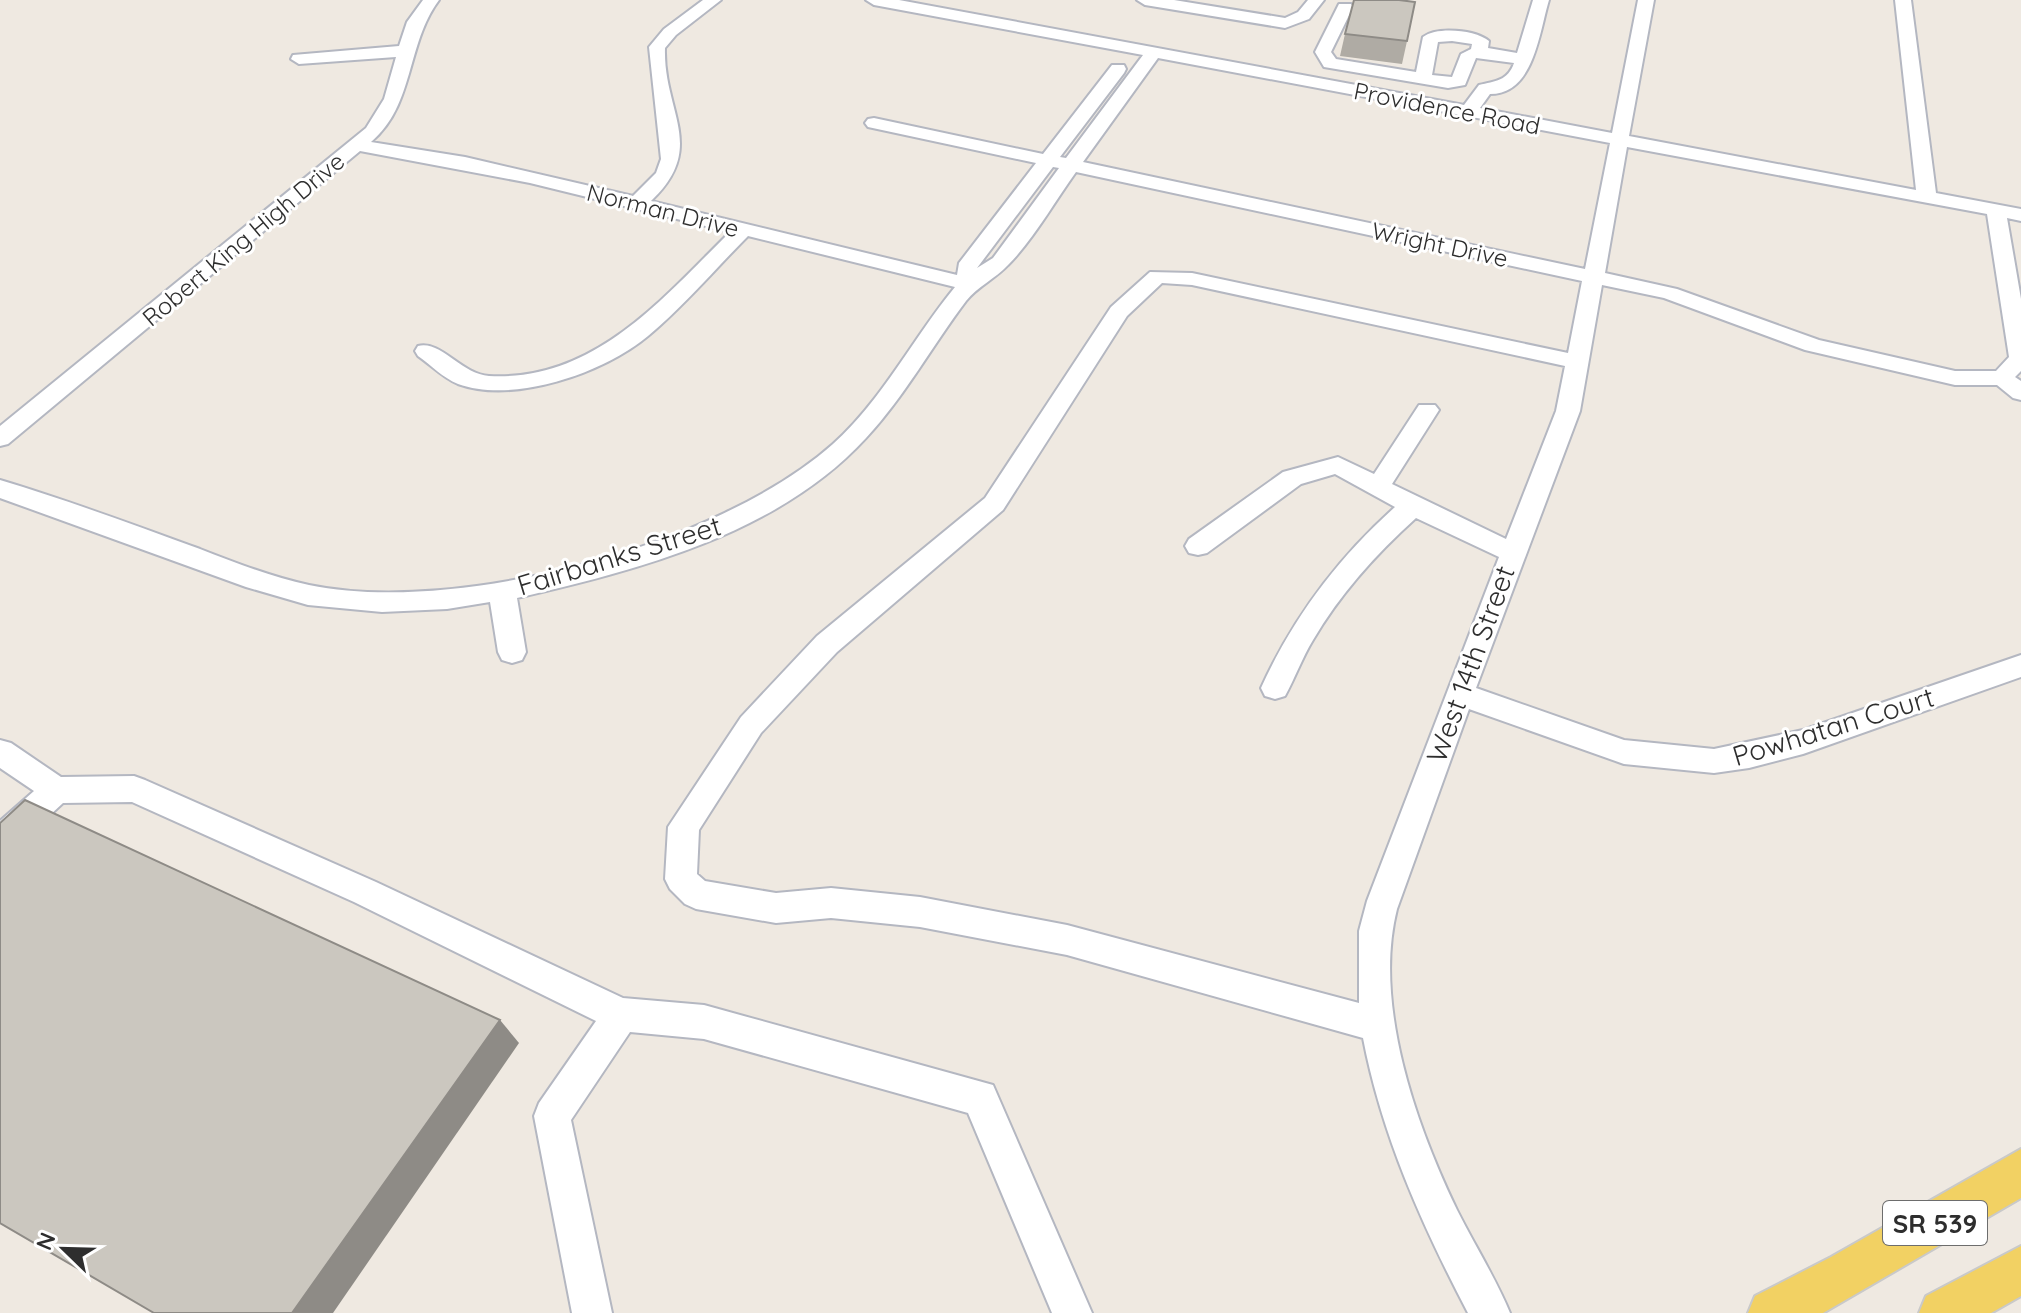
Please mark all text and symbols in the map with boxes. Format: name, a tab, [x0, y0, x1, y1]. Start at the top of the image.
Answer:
street label: Providence Road	[1351, 75, 1543, 141]
street label: Robert King High Drive	[136, 146, 350, 332]
street label: Norman Drive	[584, 177, 742, 243]
street label: Wright Drive	[1369, 215, 1511, 273]
street label: Fairbanks Street	[513, 507, 725, 603]
street label: West 14th Street	[1418, 561, 1522, 767]
street label: Powhatan Court	[1728, 679, 1938, 773]
road number: SR 539	[1883, 1201, 1987, 1245]
north arrow	[24, 1209, 104, 1289]
text: N	[30, 1228, 62, 1254]

